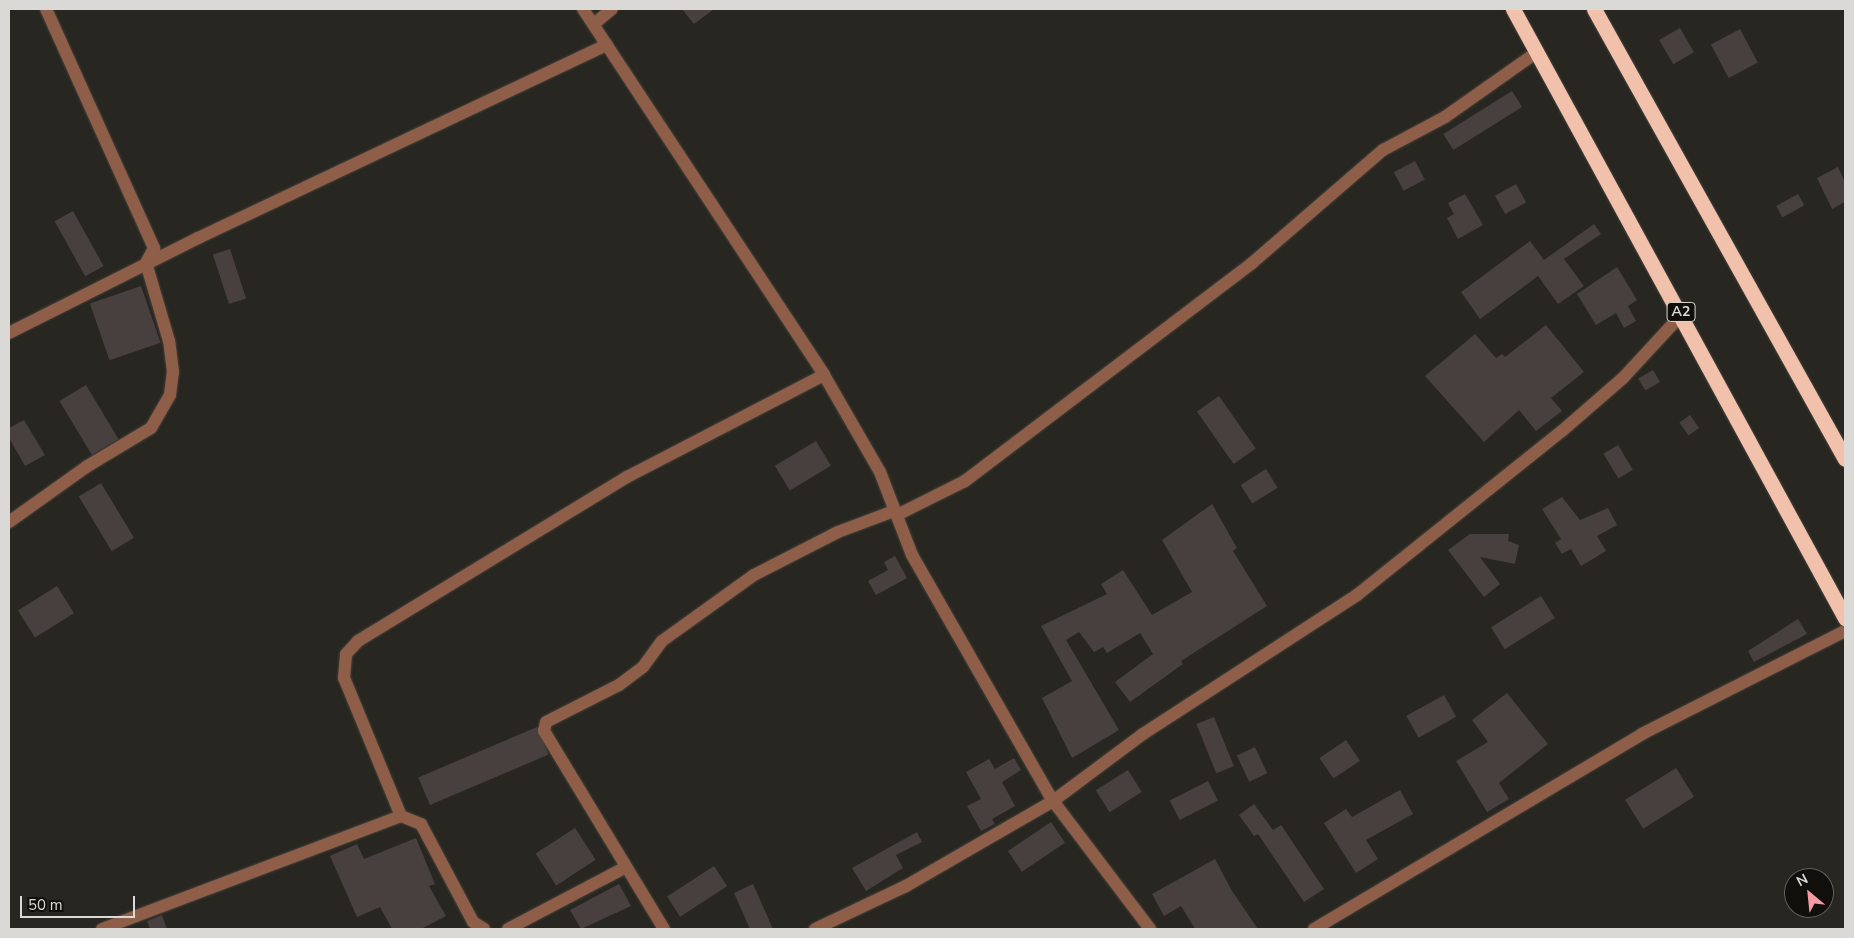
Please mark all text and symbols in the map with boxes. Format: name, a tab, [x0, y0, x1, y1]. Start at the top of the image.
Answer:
road number: A2	[1666, 300, 1696, 324]
north arrow	[1784, 868, 1834, 918]
text: N	[1793, 869, 1811, 891]
scale bar	[22, 886, 138, 918]
text: 50 m	[28, 895, 63, 915]

